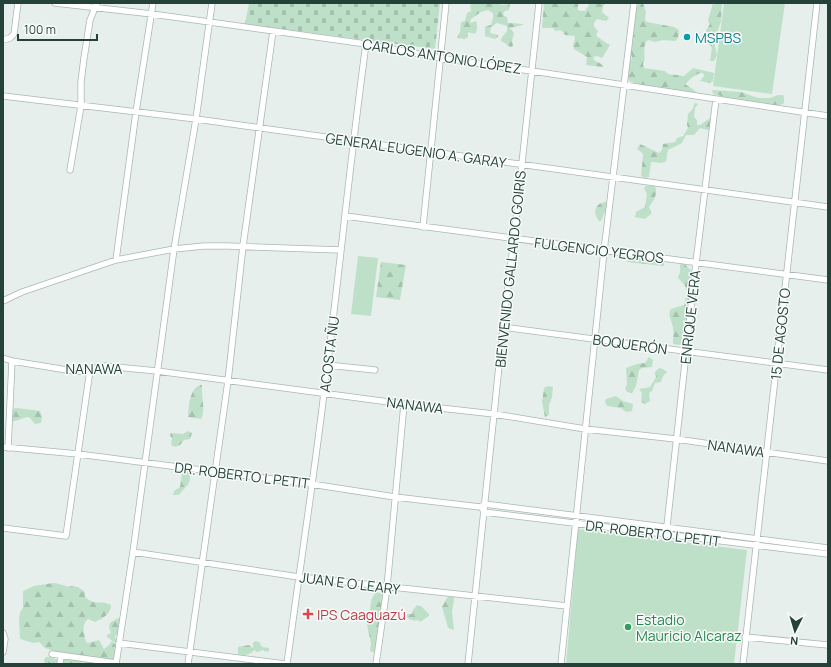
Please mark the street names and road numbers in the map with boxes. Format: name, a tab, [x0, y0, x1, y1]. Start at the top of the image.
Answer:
street label: CARLOS ANTONIO LÓPEZ	[361, 34, 523, 78]
street label: GENERAL EUGENIO A. GARAY	[325, 128, 508, 172]
street label: BIENVENIDO GALLARDO GOIRIS	[490, 169, 530, 368]
street label: FULGENCIO YEGROS	[533, 233, 665, 267]
street label: ENRIQUE VERA	[676, 269, 704, 365]
street label: 15 DE AGOSTO	[766, 287, 794, 381]
street label: ACOSTA ÑU	[315, 315, 343, 393]
street label: BOQUERÓN	[591, 329, 669, 359]
street label: NANAWA	[66, 359, 123, 378]
street label: NANAWA	[386, 392, 445, 418]
street label: NANAWA	[706, 435, 766, 461]
street label: DR. ROBERTO L PETIT	[173, 457, 311, 493]
street label: DR. ROBERTO L PETIT	[584, 515, 722, 551]
street label: JUAN E O LEARY	[299, 567, 402, 599]

